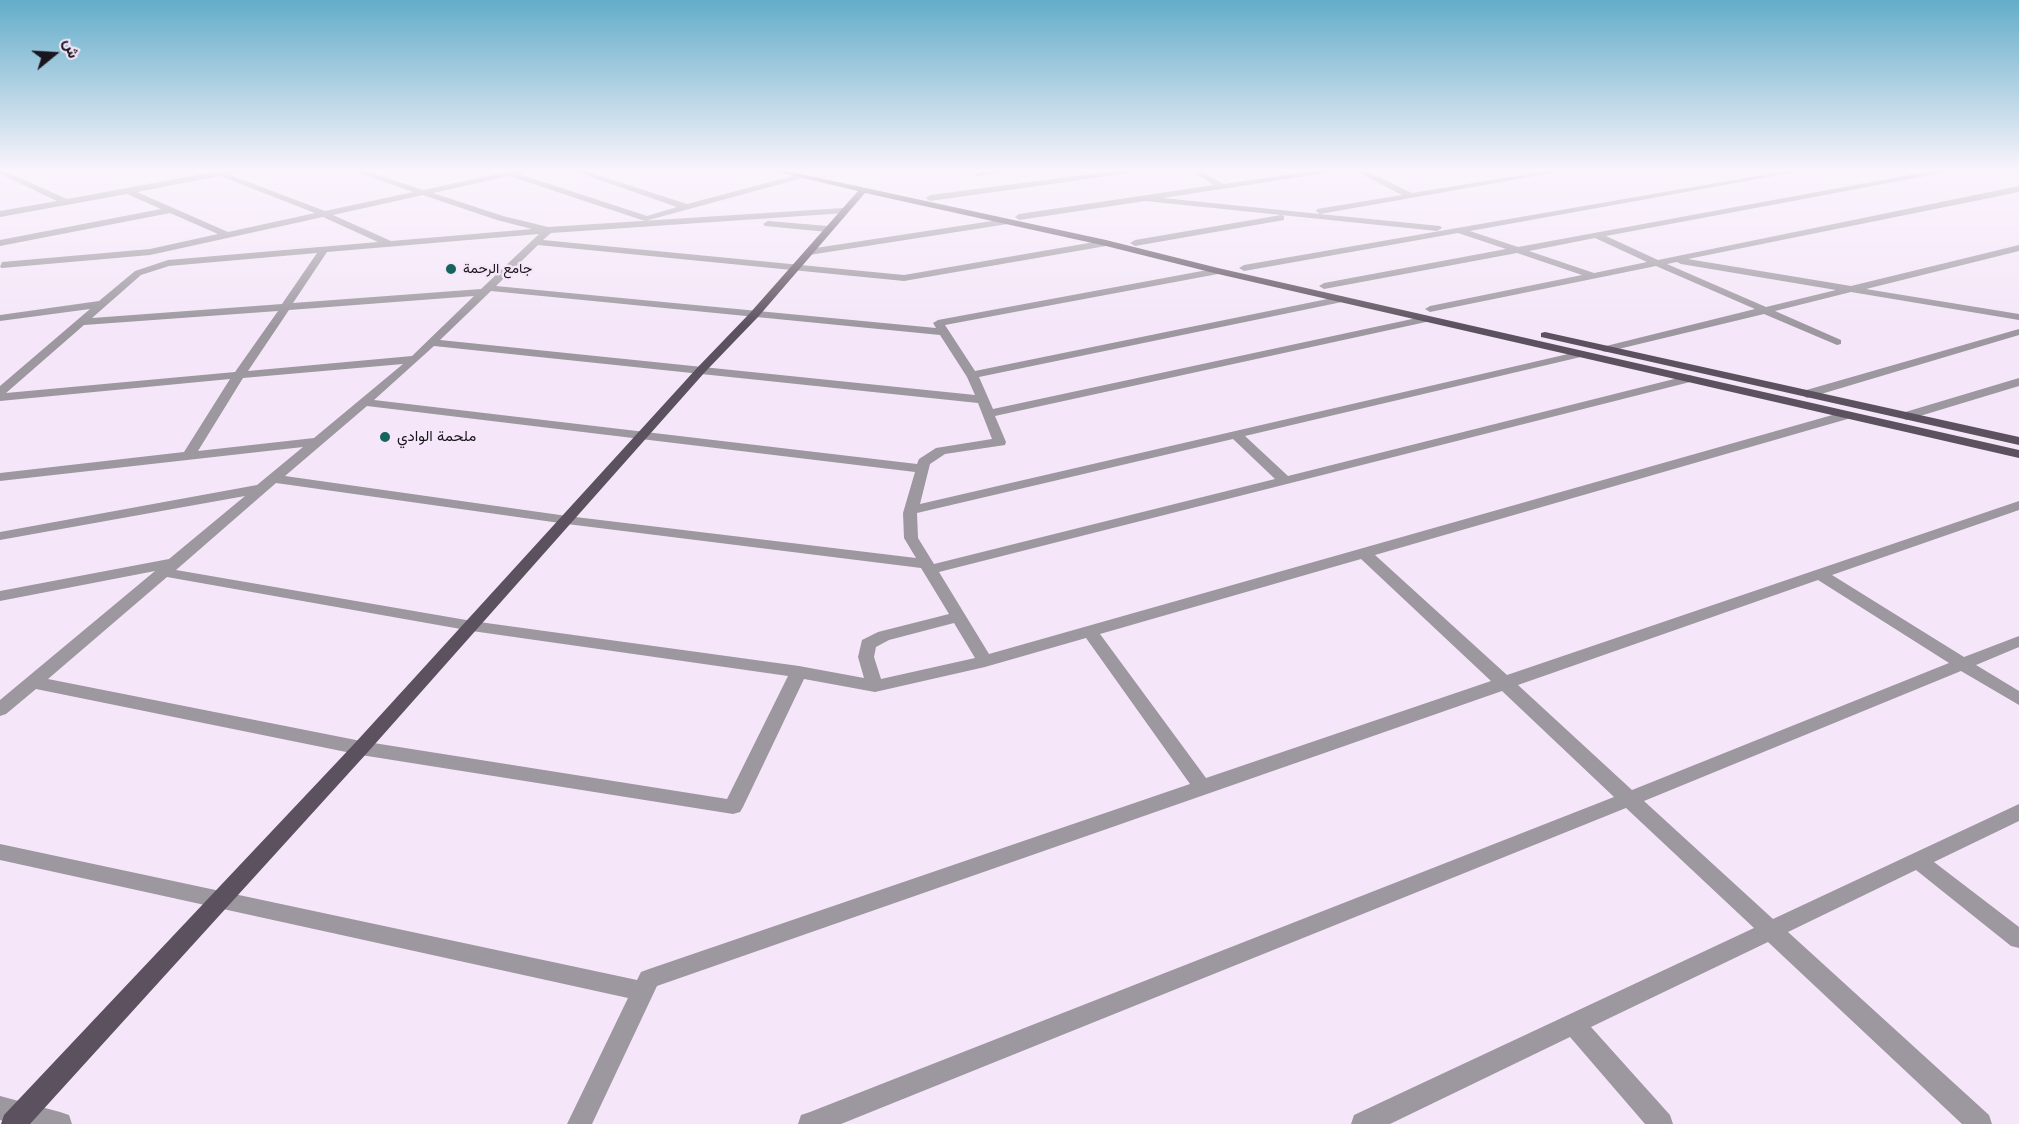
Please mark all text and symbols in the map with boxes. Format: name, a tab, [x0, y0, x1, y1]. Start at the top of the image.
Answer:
north arrow	[24, 24, 84, 84]
text: ش	[61, 37, 83, 60]
place label: جامع الرحمة	[463, 261, 532, 277]
marker: جامع الرحمة	[444, 262, 458, 276]
place label: ملحمة الوادي	[397, 428, 476, 446]
marker: ملحمة الوادي	[378, 430, 392, 444]

